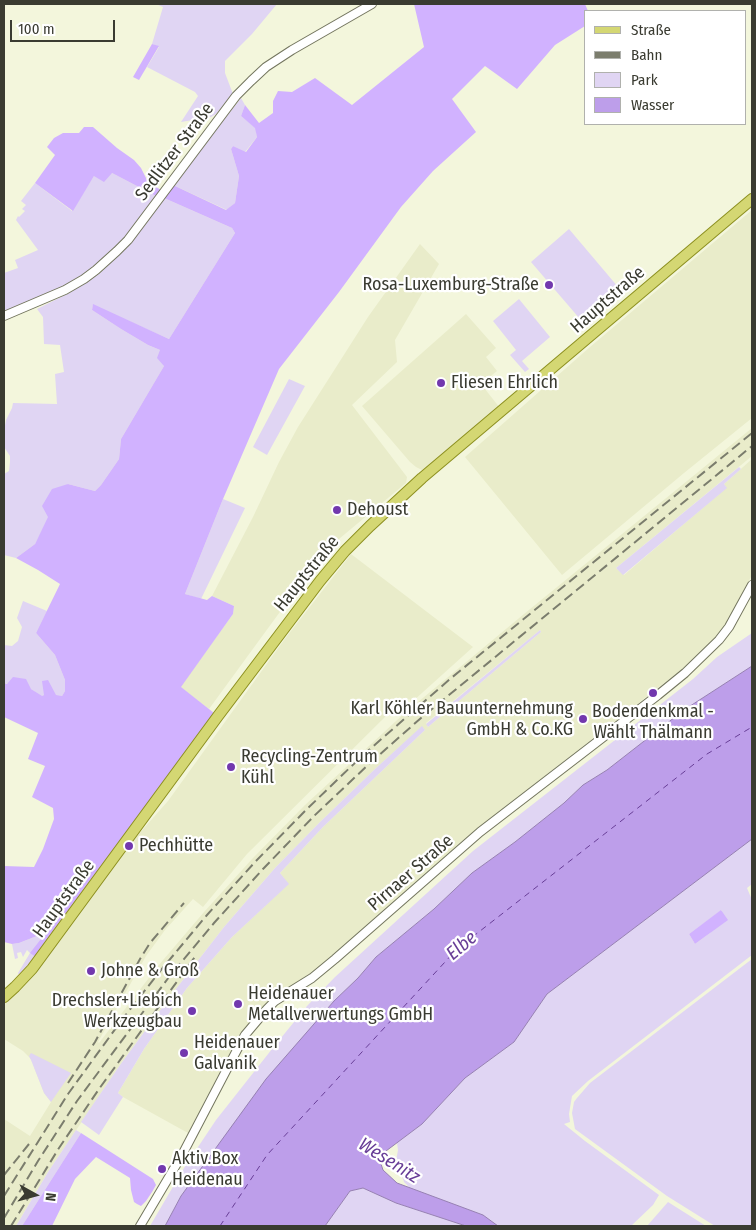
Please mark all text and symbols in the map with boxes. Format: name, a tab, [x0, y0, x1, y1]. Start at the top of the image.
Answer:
scale bar	[12, 10, 118, 42]
legend	[584, 10, 746, 125]
text: 100 m	[18, 20, 55, 38]
text: Straße	[631, 21, 671, 39]
text: Bahn	[631, 46, 662, 64]
text: Park	[631, 71, 658, 89]
text: Wasser	[631, 96, 674, 114]
street label: Sedlitzer Straße	[131, 99, 219, 205]
street label: Hauptstraße	[566, 262, 650, 338]
place label: Rosa-Luxemburg-Straße	[362, 274, 539, 296]
marker: Rosa-Luxemburg-Straße	[543, 279, 555, 291]
place label: Fliesen Ehrlich	[451, 372, 558, 394]
marker: Fliesen Ehrlich	[435, 377, 447, 389]
place label: Dehoust	[347, 499, 408, 521]
marker: Dehoust	[331, 504, 343, 516]
street label: Hauptstraße	[270, 532, 344, 616]
marker: Bodendenkmal - Wählt Thälmann	[647, 687, 659, 699]
place label: Karl Köhler Bauunternehmung GmbH & Co.KG	[350, 698, 573, 741]
place label: Bodendenkmal - Wählt Thälmann	[592, 701, 714, 744]
marker: Karl Köhler Bauunternehmung GmbH & Co.KG	[577, 713, 589, 725]
place label: Recycling-Zentrum Kühl	[241, 746, 378, 789]
marker: Recycling-Zentrum Kühl	[225, 761, 237, 773]
street label: Pirnaer Straße	[364, 830, 458, 916]
place label: Pechhütte	[139, 835, 213, 857]
marker: Pechhütte	[123, 840, 135, 852]
street label: Hauptstraße	[28, 856, 100, 942]
water label: Elbe	[442, 927, 482, 965]
place label: Johne & Groß	[101, 960, 199, 982]
marker: Johne & Groß	[85, 965, 97, 977]
place label: Heidenauer Metallverwertungs GmbH	[248, 983, 433, 1026]
place label: Drechsler+Liebich Werkzeugbau	[52, 990, 182, 1032]
marker: Heidenauer Metallverwertungs GmbH	[232, 998, 244, 1010]
marker: Drechsler+Liebich Werkzeugbau	[186, 1005, 198, 1017]
place label: Heidenauer Galvanik	[194, 1032, 280, 1074]
marker: Heidenauer Galvanik	[178, 1047, 190, 1059]
water label: Wesenitz	[354, 1133, 424, 1189]
place label: Aktiv.Box Heidenau	[172, 1148, 243, 1190]
marker: Aktiv.Box Heidenau	[156, 1163, 168, 1175]
north arrow	[10, 1170, 60, 1220]
text: N	[41, 1192, 59, 1202]

